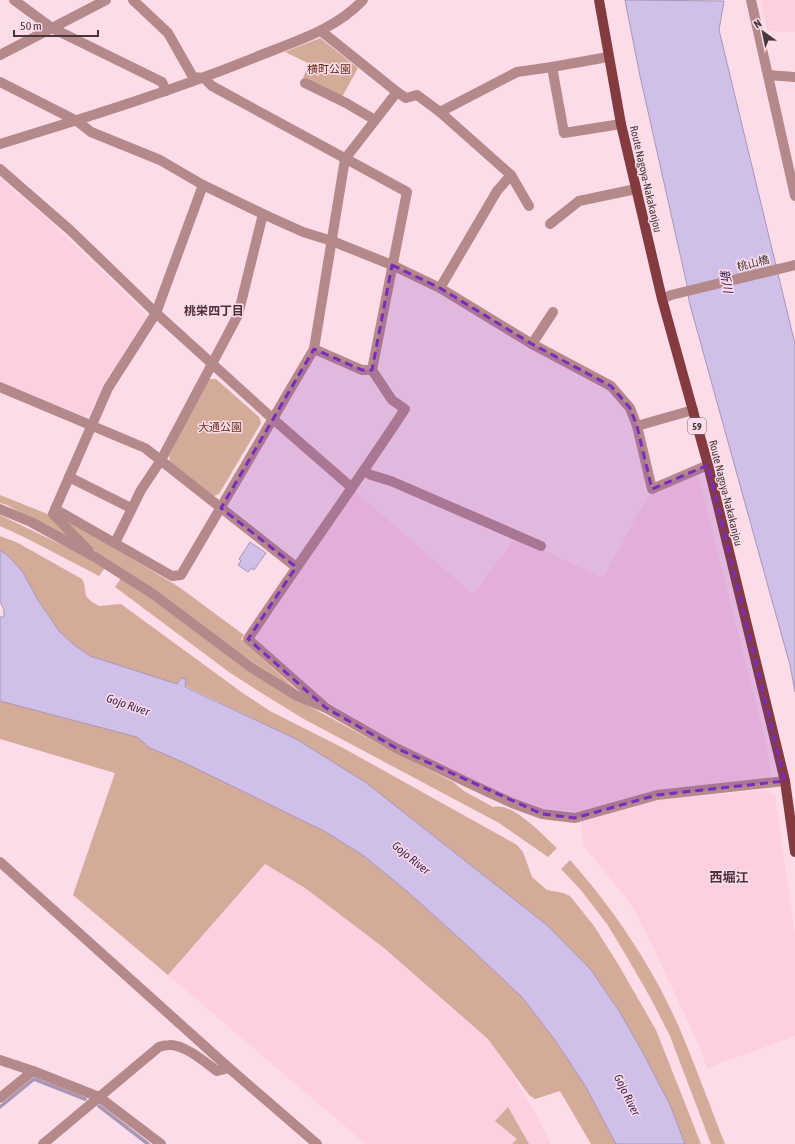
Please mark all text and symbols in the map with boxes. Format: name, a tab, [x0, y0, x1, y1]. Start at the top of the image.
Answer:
scale bar	[14, 12, 98, 38]
north arrow	[743, 12, 783, 52]
text: N	[752, 17, 764, 30]
text: 50 m	[20, 19, 42, 33]
park label: 横町公園	[307, 63, 351, 75]
street label: Route Nagoya-Nakakanjou	[628, 125, 664, 233]
street label: 桃山橋	[736, 253, 770, 273]
water label: 新川	[717, 268, 735, 296]
district label: 桃栄四丁目	[184, 304, 244, 318]
road number: 59	[688, 418, 706, 434]
park label: 大通公園	[198, 421, 242, 433]
street label: Route Nagoya-Nakakanjou	[707, 439, 745, 547]
water label: Gojo River	[105, 691, 152, 719]
water label: Gojo River	[389, 839, 433, 878]
district label: 西堀江	[709, 870, 749, 885]
water label: Gojo River	[611, 1072, 643, 1119]

